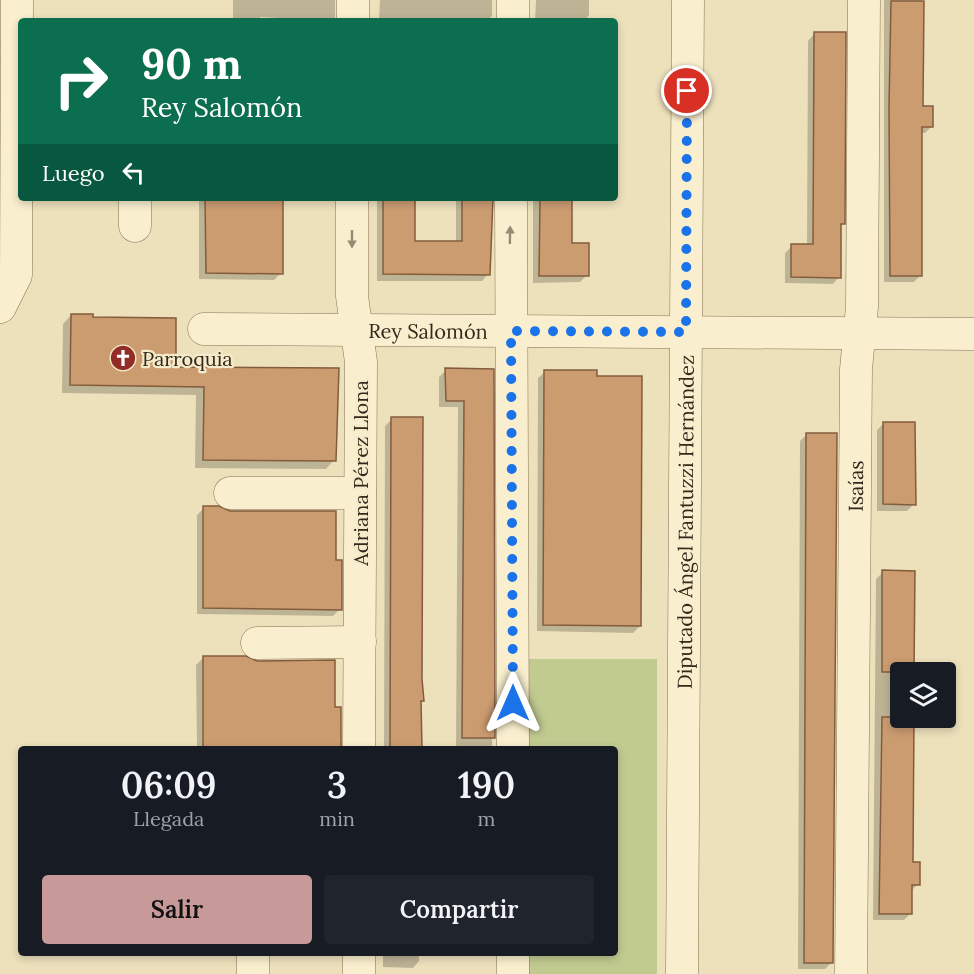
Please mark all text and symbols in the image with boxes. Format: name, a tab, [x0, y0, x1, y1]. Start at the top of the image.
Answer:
text: 90 m	[141, 37, 242, 91]
icon: right	[42, 42, 120, 120]
pin	[661, 65, 712, 116]
icon: arrive	[670, 74, 703, 107]
text: Rey Salomón	[141, 90, 302, 124]
icon: left	[117, 156, 150, 189]
text: Luego	[42, 159, 105, 187]
one-way arrow	[505, 226, 515, 245]
one-way arrow	[347, 229, 357, 248]
street label: Rey Salomón	[368, 318, 488, 343]
church icon: Parroquia	[108, 343, 138, 373]
place label: Parroquia	[142, 346, 233, 371]
street label: Diputado Ángel Fantuzzi Hernández	[671, 355, 698, 689]
street label: Adriana Pérez Llona	[348, 380, 373, 567]
street label: Isaías	[842, 460, 868, 512]
map controls	[890, 662, 956, 728]
button: layers	[890, 662, 956, 728]
position arrow	[481, 671, 545, 735]
text: 06:09	[121, 762, 217, 808]
text: 3	[327, 762, 347, 808]
text: 190	[458, 762, 515, 808]
text: Llegada	[133, 806, 204, 831]
text: min	[319, 806, 355, 831]
text: m	[478, 806, 495, 831]
button: Salir	[42, 875, 312, 944]
button: Compartir	[324, 875, 594, 944]

